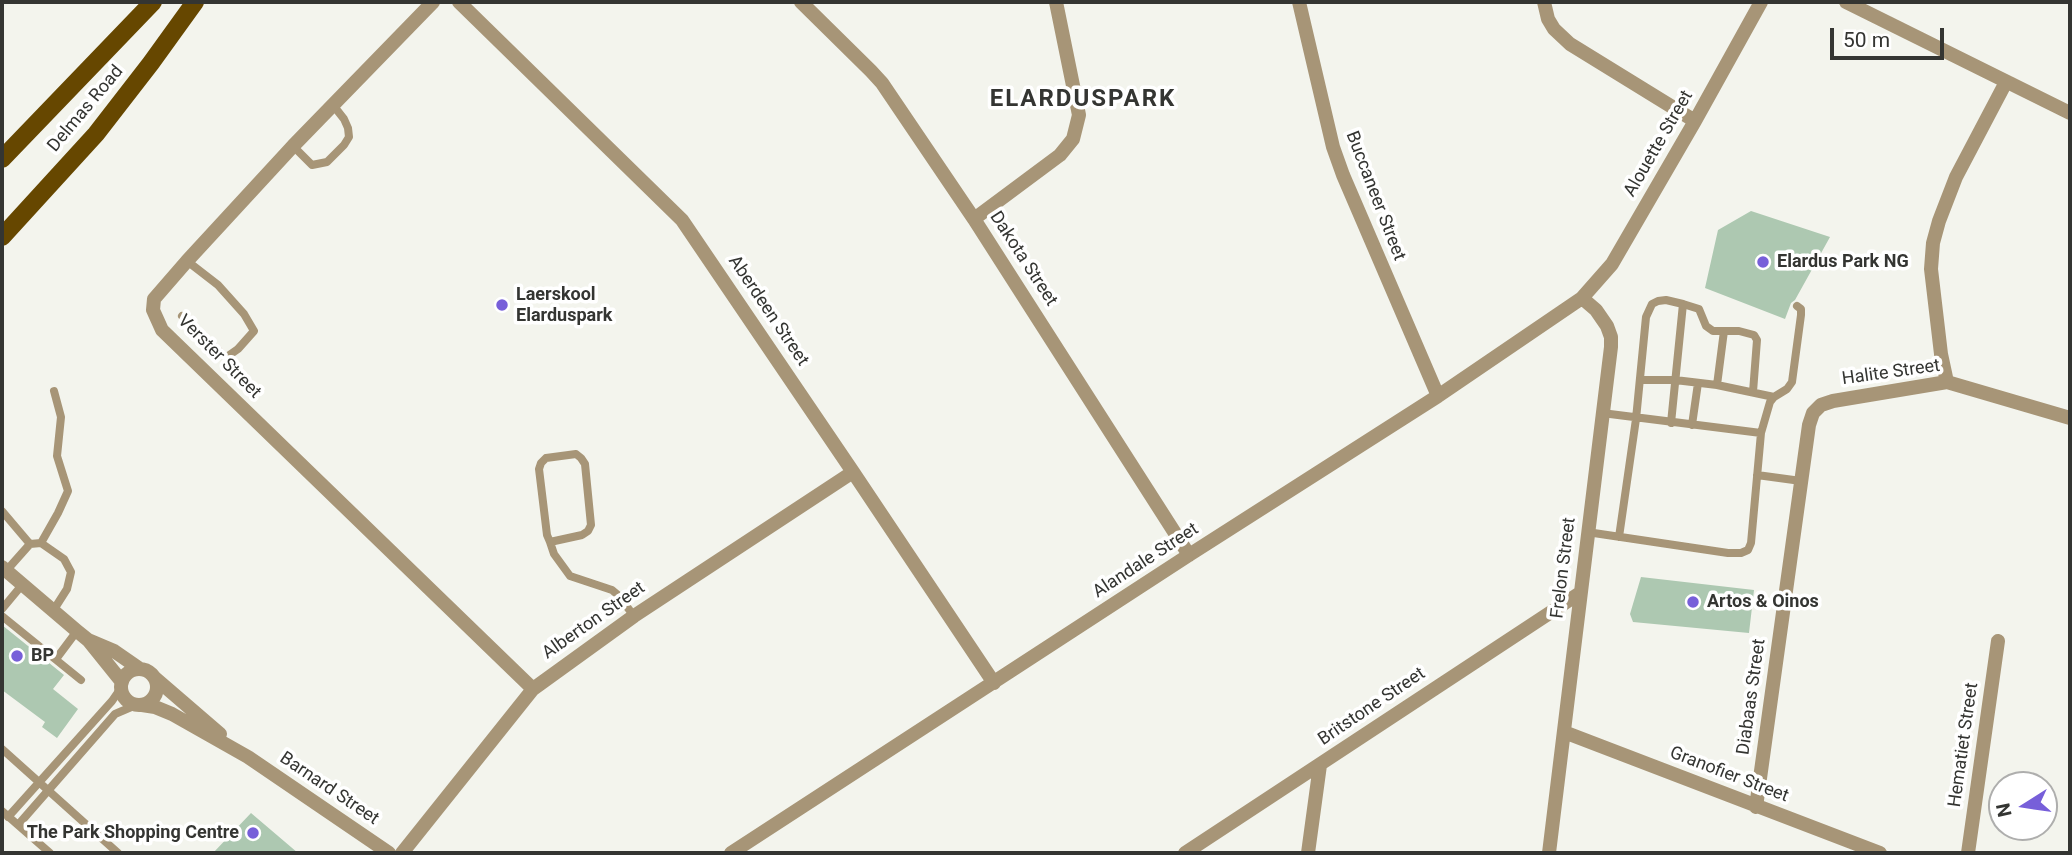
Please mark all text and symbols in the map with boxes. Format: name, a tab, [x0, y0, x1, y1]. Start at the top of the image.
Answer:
scale bar	[1834, 14, 1948, 58]
text: 50 m	[1843, 28, 1890, 52]
street label: Delmas Road	[44, 61, 128, 157]
district label: ELARDUSPARK	[991, 86, 1175, 114]
street label: Alouette Street	[1620, 87, 1698, 201]
street label: Buccaneer Street	[1340, 128, 1410, 264]
street label: Dakota Street	[984, 208, 1062, 310]
place label: Elardus Park NG	[1777, 251, 1909, 273]
street label: Aberdeen Street	[723, 252, 813, 370]
marker: Elardus Park NG	[1755, 254, 1771, 270]
place label: Laerskool Elarduspark	[516, 284, 612, 326]
marker: Laerskool Elarduspark	[494, 297, 510, 313]
street label: Verster Street	[173, 311, 265, 403]
street label: Halite Street	[1841, 355, 1941, 391]
street label: Frelon Street	[1547, 516, 1581, 620]
street label: Alandale Street	[1089, 519, 1203, 603]
street label: Alberton Street	[539, 578, 649, 664]
place label: Artos & Oinos	[1707, 591, 1819, 613]
marker: Artos & Oinos	[1685, 594, 1701, 610]
street label: Diabaas Street	[1733, 638, 1771, 756]
place label: BP	[31, 645, 54, 667]
marker: BP	[9, 648, 25, 664]
street label: Britstone Street	[1314, 663, 1430, 751]
street label: Hematiet Street	[1945, 681, 1983, 809]
street label: Granofier Street	[1667, 742, 1791, 808]
street label: Barnard Street	[275, 748, 383, 830]
north arrow	[1988, 771, 2058, 841]
text: N	[1991, 801, 2017, 819]
place label: The Park Shopping Centre	[27, 822, 239, 844]
marker: The Park Shopping Centre	[245, 825, 261, 841]

